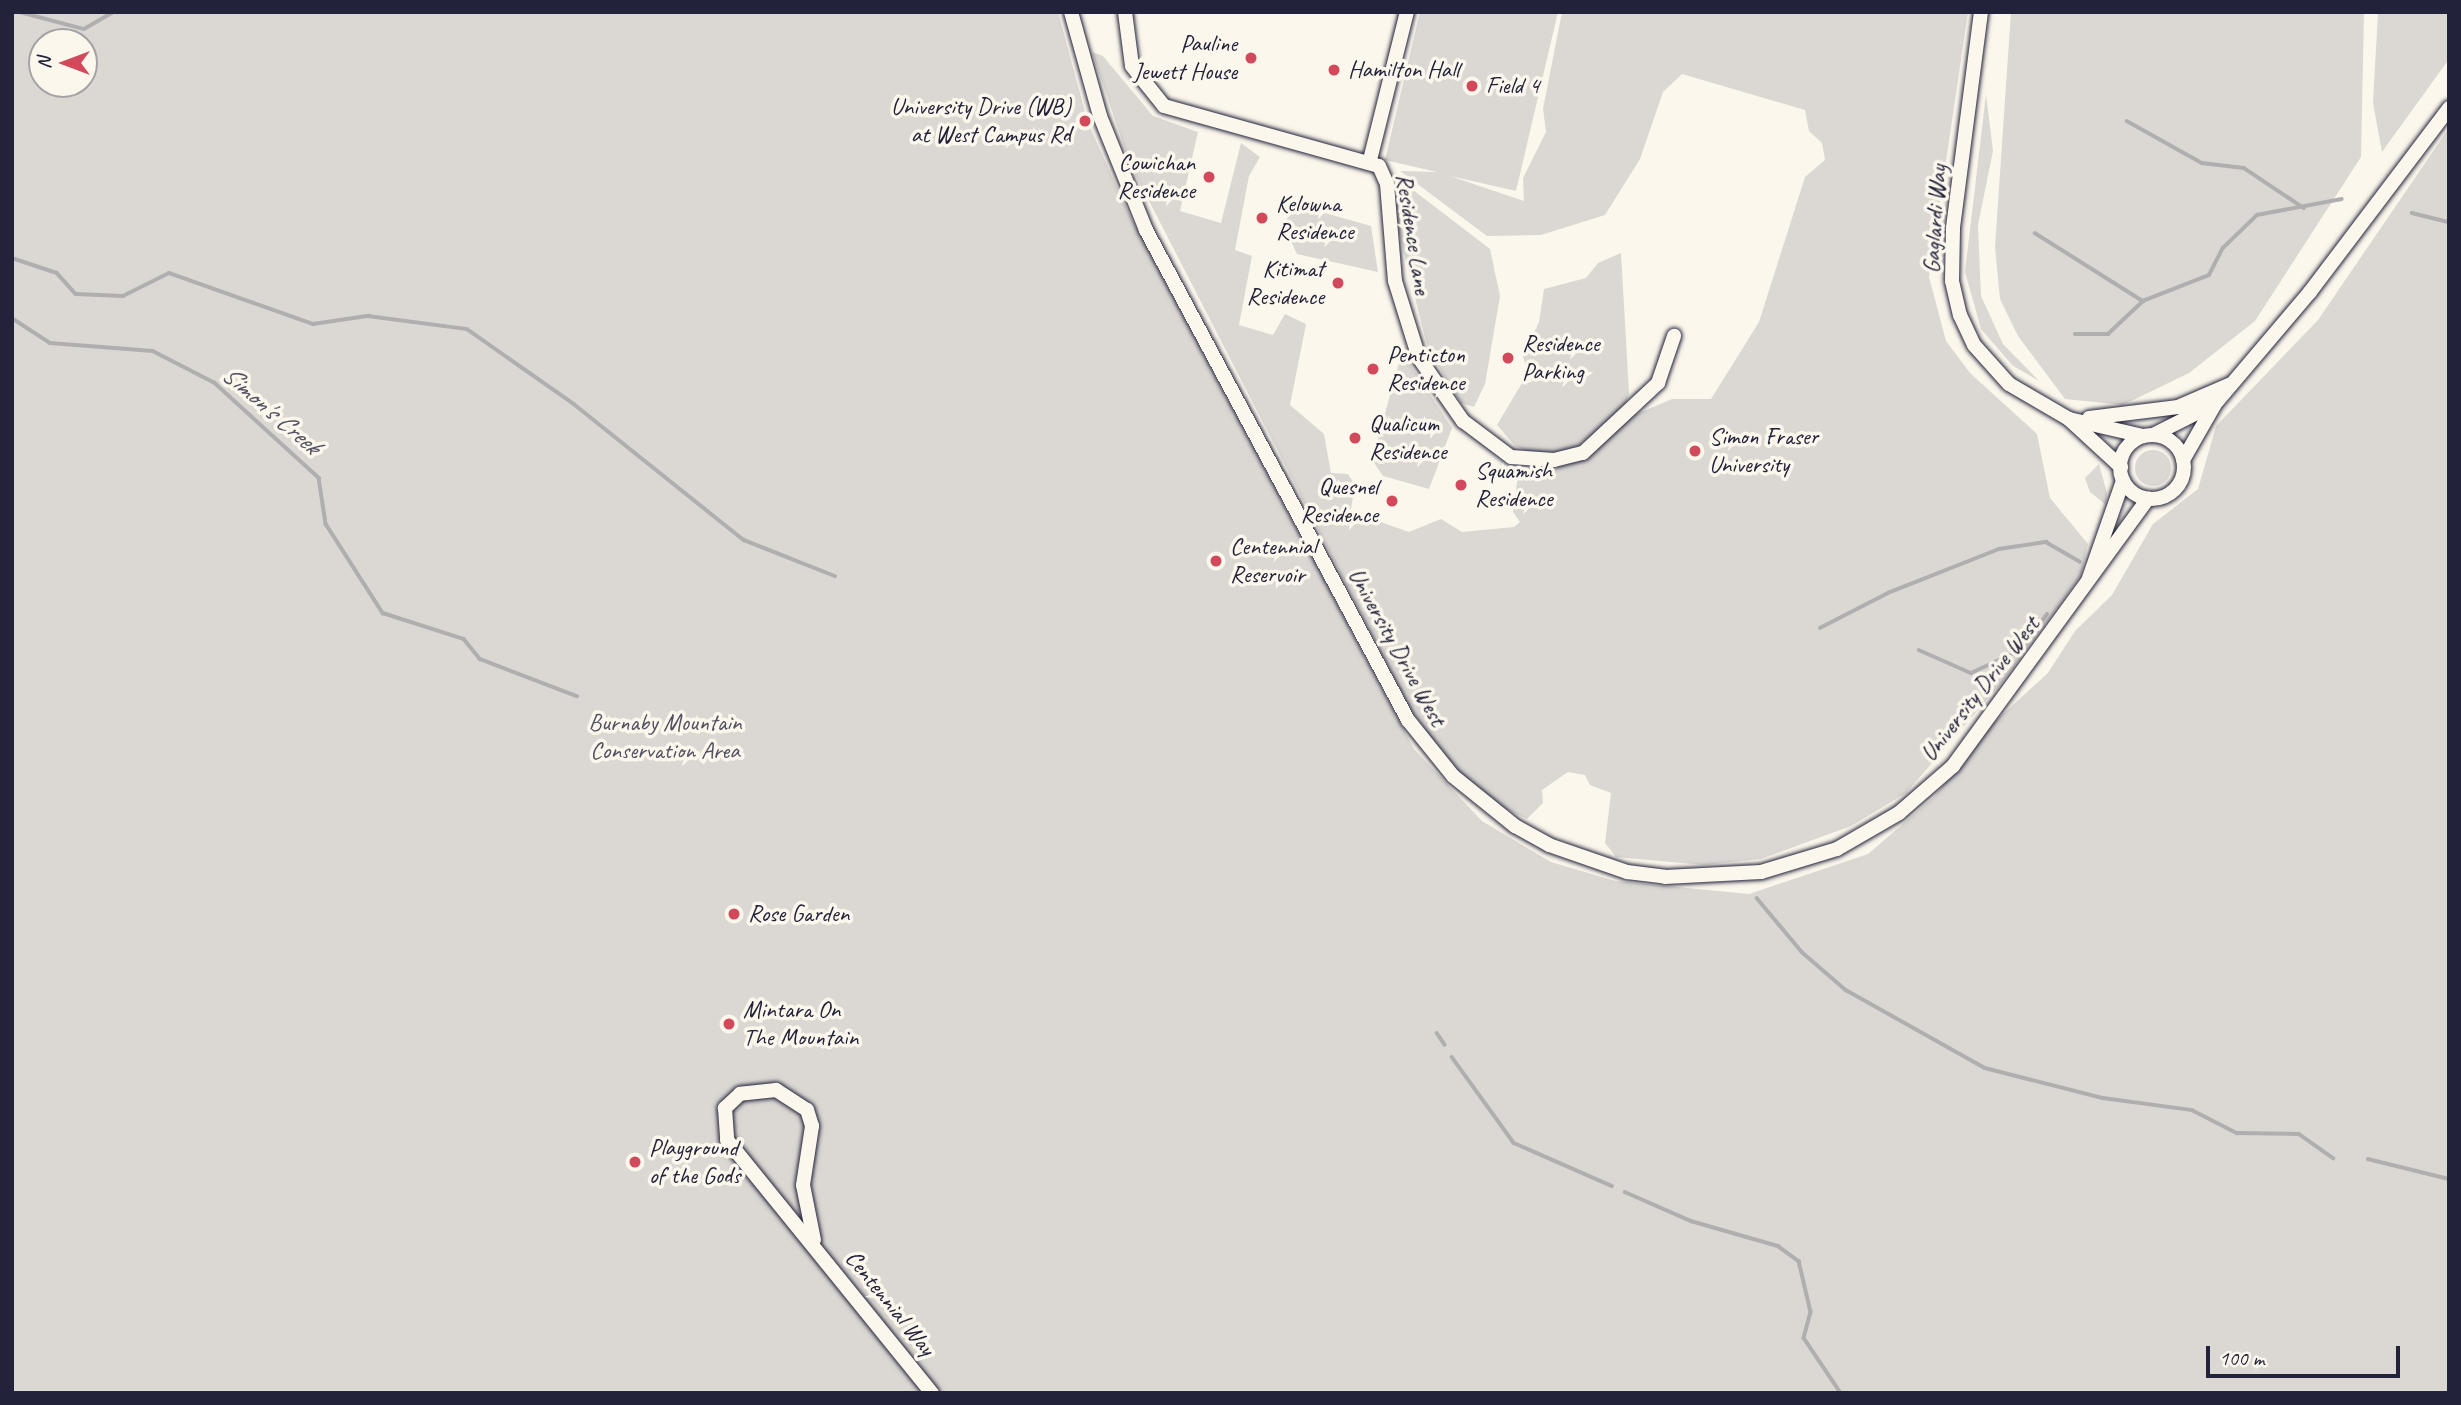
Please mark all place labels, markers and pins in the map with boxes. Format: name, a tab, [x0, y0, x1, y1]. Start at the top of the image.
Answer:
place label: Pauline Jewett House	[1133, 30, 1237, 86]
marker: Pauline Jewett House	[1243, 50, 1259, 66]
place label: Hamilton Hall	[1348, 56, 1459, 84]
marker: Hamilton Hall	[1326, 62, 1342, 78]
place label: Field 4	[1486, 72, 1540, 100]
marker: Field 4	[1464, 78, 1480, 94]
place label: University Drive (WB) at West Campus Rd	[891, 93, 1071, 149]
marker: University Drive (WB) at West Campus Rd	[1077, 113, 1093, 129]
place label: Cowichan Residence	[1118, 149, 1195, 205]
marker: Cowichan Residence	[1201, 169, 1217, 185]
place label: Kelowna Residence	[1276, 190, 1353, 246]
marker: Kelowna Residence	[1254, 210, 1270, 226]
place label: Kitimat Residence	[1247, 255, 1324, 311]
marker: Kitimat Residence	[1330, 275, 1346, 291]
place label: Residence Parking	[1522, 330, 1599, 386]
place label: Penticton Residence	[1387, 341, 1465, 397]
marker: Residence Parking	[1500, 350, 1516, 366]
marker: Penticton Residence	[1365, 361, 1381, 377]
place label: Qualicum Residence	[1369, 410, 1446, 466]
place label: Simon Fraser University	[1709, 423, 1818, 479]
marker: Qualicum Residence	[1347, 430, 1363, 446]
marker: Simon Fraser University	[1687, 443, 1703, 459]
place label: Squamish Residence	[1475, 457, 1552, 513]
place label: Quesnel Residence	[1301, 473, 1378, 529]
marker: Squamish Residence	[1453, 477, 1469, 493]
marker: Quesnel Residence	[1384, 493, 1400, 509]
place label: Centennial Reservoir	[1230, 533, 1316, 589]
marker: Centennial Reservoir	[1208, 553, 1224, 569]
place label: Rose Garden	[748, 900, 850, 928]
marker: Rose Garden	[726, 906, 742, 922]
place label: Mintara On The Mountain	[743, 996, 858, 1052]
marker: Mintara On The Mountain	[721, 1016, 737, 1032]
place label: Playground of the Gods	[649, 1134, 740, 1190]
marker: Playground of the Gods	[627, 1154, 643, 1170]

